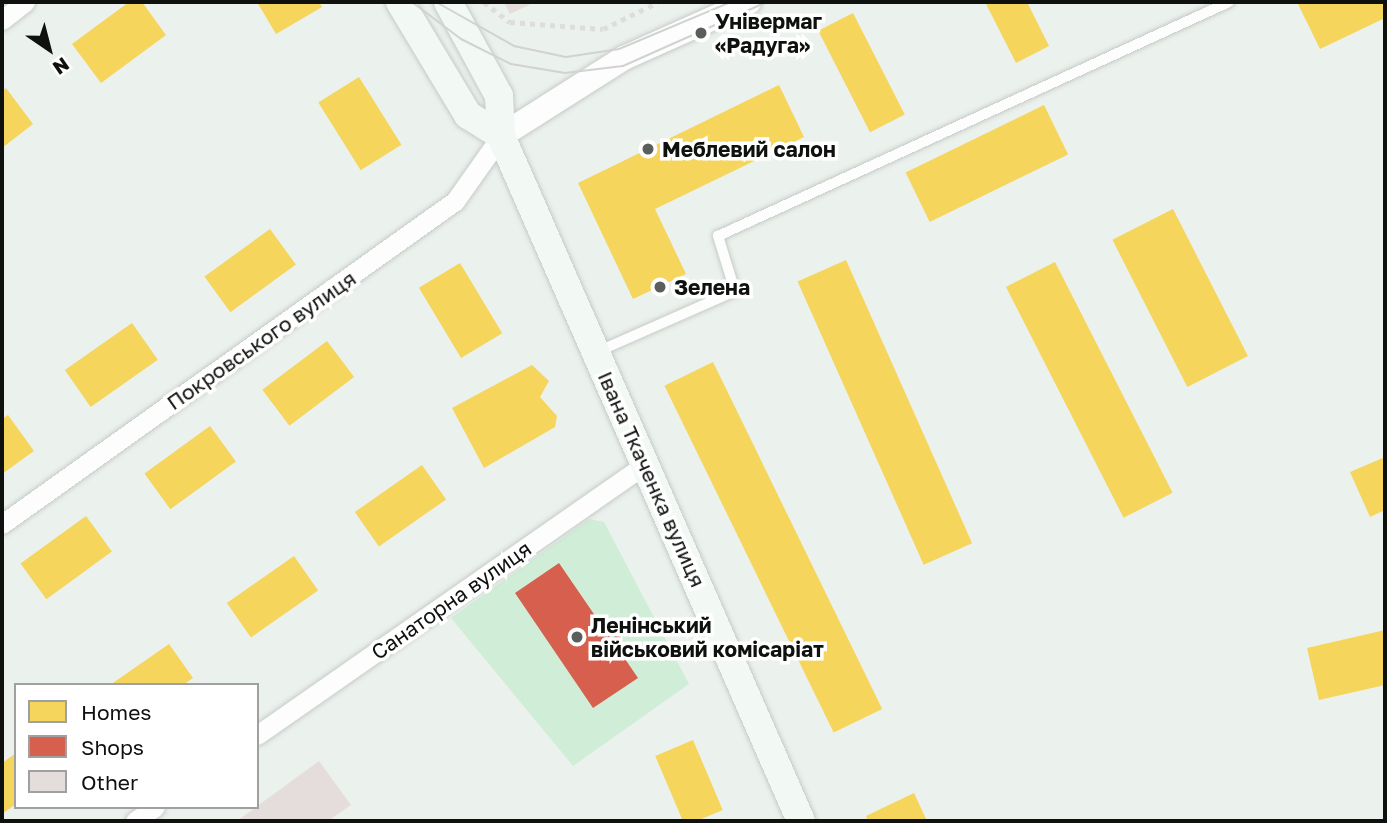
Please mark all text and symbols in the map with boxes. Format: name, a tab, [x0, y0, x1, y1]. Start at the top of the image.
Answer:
place label: Універмаг «Радуга»	[715, 8, 822, 58]
north arrow	[14, 14, 84, 84]
marker: Універмаг «Радуга»	[693, 25, 709, 41]
text: N	[49, 53, 74, 80]
place label: Меблевий салон	[662, 136, 836, 162]
marker: Меблевий салон	[640, 141, 656, 157]
street label: Покровського вулиця	[162, 265, 360, 415]
place label: Зелена	[674, 274, 750, 300]
marker: Зелена	[652, 279, 668, 295]
street label: Івана Ткаченка вулиця	[593, 367, 711, 591]
street label: Санаторна вулиця	[366, 535, 536, 665]
place label: Ленінський військовий комісаріат	[591, 612, 824, 662]
marker: Ленінський військовий комісаріат	[569, 629, 585, 645]
legend	[14, 683, 259, 809]
text: Homes	[81, 699, 151, 725]
text: Shops	[81, 734, 144, 760]
text: Other	[81, 769, 138, 795]

